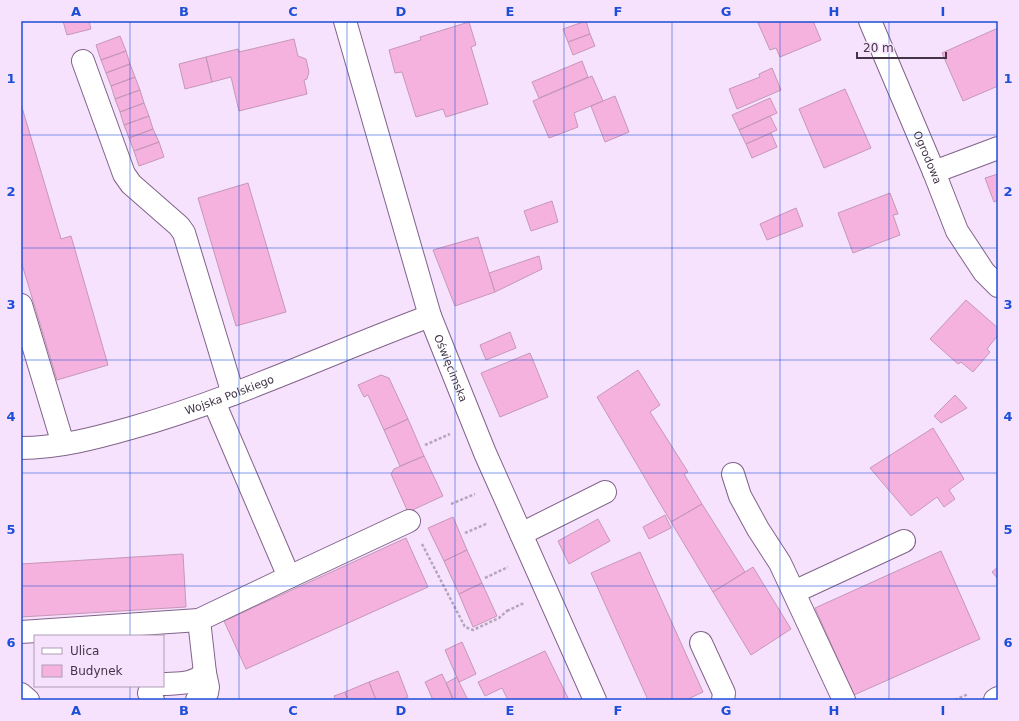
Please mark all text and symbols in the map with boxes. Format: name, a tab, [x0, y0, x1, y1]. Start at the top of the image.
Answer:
text: A	[71, 4, 81, 19]
text: B	[179, 4, 189, 19]
text: C	[288, 4, 298, 19]
text: D	[396, 4, 407, 19]
text: E	[506, 4, 514, 19]
text: F	[614, 4, 622, 19]
text: G	[721, 4, 731, 19]
text: H	[829, 4, 839, 19]
text: I	[941, 4, 945, 19]
scale bar	[857, 34, 946, 60]
text: 20 m	[863, 41, 894, 55]
text: 1	[6, 71, 16, 86]
text: 1	[1003, 71, 1013, 86]
street label: Ogrodowa	[910, 129, 944, 186]
text: 2	[6, 184, 16, 199]
text: 2	[1003, 184, 1013, 199]
text: 3	[6, 297, 16, 312]
text: 3	[1003, 297, 1013, 312]
street label: Oświęcimska	[431, 332, 470, 404]
street label: Wojska Polskiego	[183, 373, 276, 418]
text: 4	[6, 409, 16, 424]
text: 4	[1003, 409, 1013, 424]
text: 5	[6, 522, 16, 537]
text: 5	[1003, 522, 1013, 537]
text: 6	[6, 635, 16, 650]
legend	[34, 635, 164, 687]
text: 6	[1003, 635, 1013, 650]
text: Ulica	[70, 644, 99, 658]
text: Budynek	[70, 664, 123, 678]
text: A	[71, 703, 81, 718]
text: B	[179, 703, 189, 718]
text: C	[288, 703, 298, 718]
text: D	[396, 703, 407, 718]
text: E	[506, 703, 514, 718]
text: F	[614, 703, 622, 718]
text: G	[721, 703, 731, 718]
text: H	[829, 703, 839, 718]
text: I	[941, 703, 945, 718]

